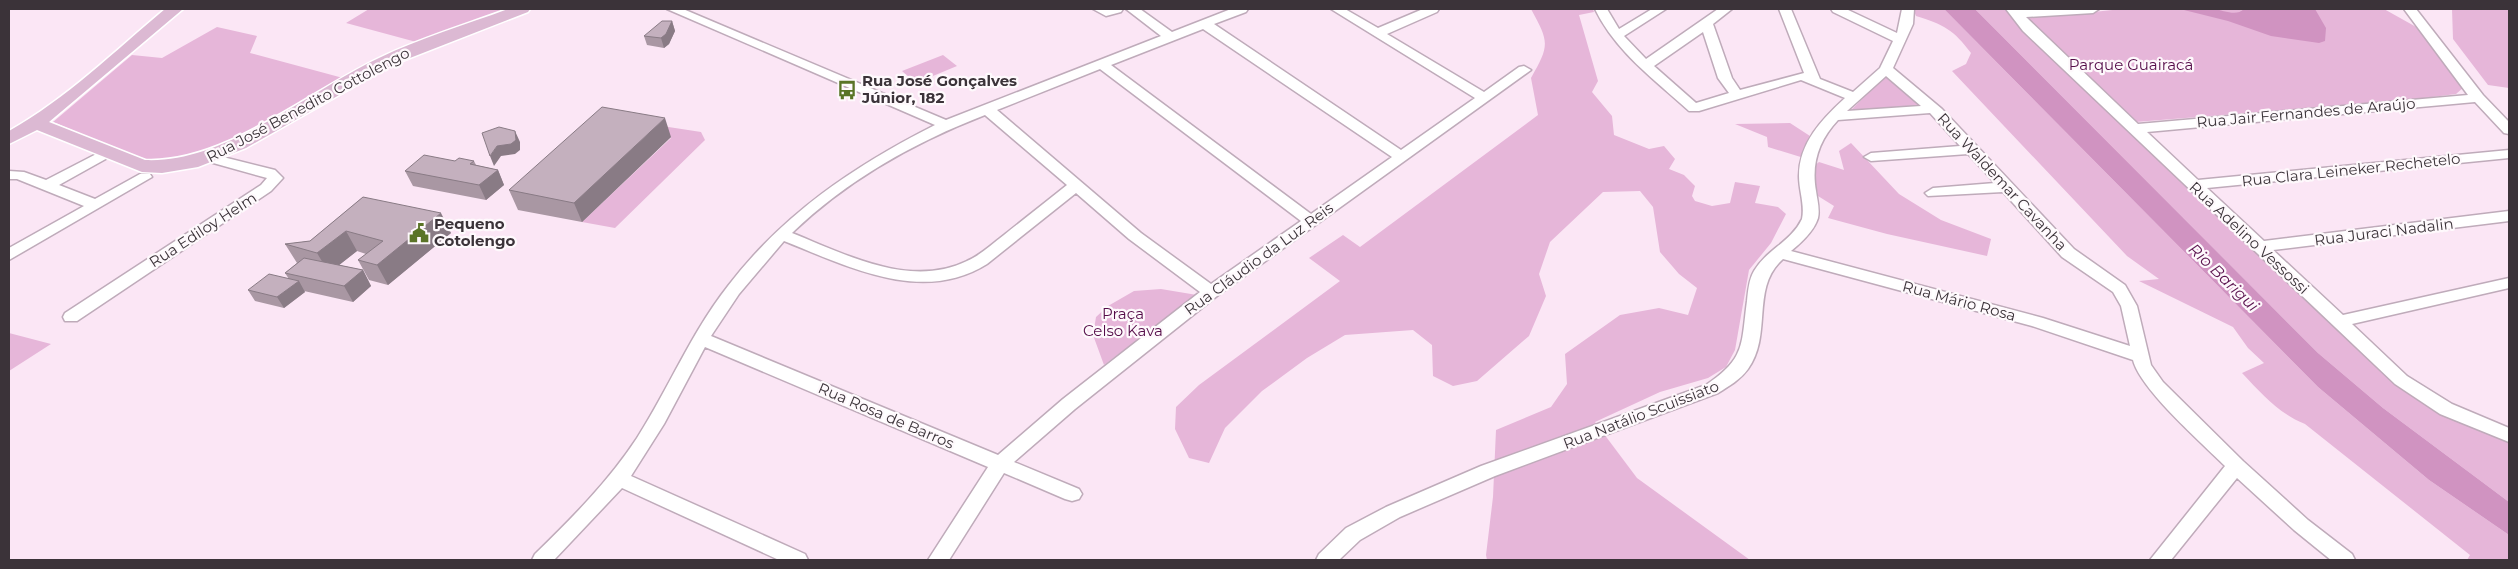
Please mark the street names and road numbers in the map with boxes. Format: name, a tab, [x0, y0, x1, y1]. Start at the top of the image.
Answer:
street label: Rua José Benedito Cottolengo	[203, 43, 413, 166]
street label: Rua Jair Fernandes de Araújo	[2196, 93, 2416, 132]
street label: Rua Waldemar Cavanha	[1934, 109, 2071, 254]
street label: Rua Clara Leineker Rechetelo	[2241, 149, 2461, 190]
street label: Rua Adelino Vessossi	[2186, 177, 2313, 298]
street label: Rua Ediloy Helm	[145, 188, 260, 271]
street label: Rua Cláudio da Luz Reis	[1181, 198, 1337, 319]
street label: Rua Juraci Nadalin	[2313, 214, 2455, 249]
street label: Rua Mário Rosa	[1900, 276, 2018, 325]
street label: Rua Natálio Scuissiato	[1560, 376, 1721, 453]
street label: Rua Rosa de Barros	[815, 378, 957, 453]

